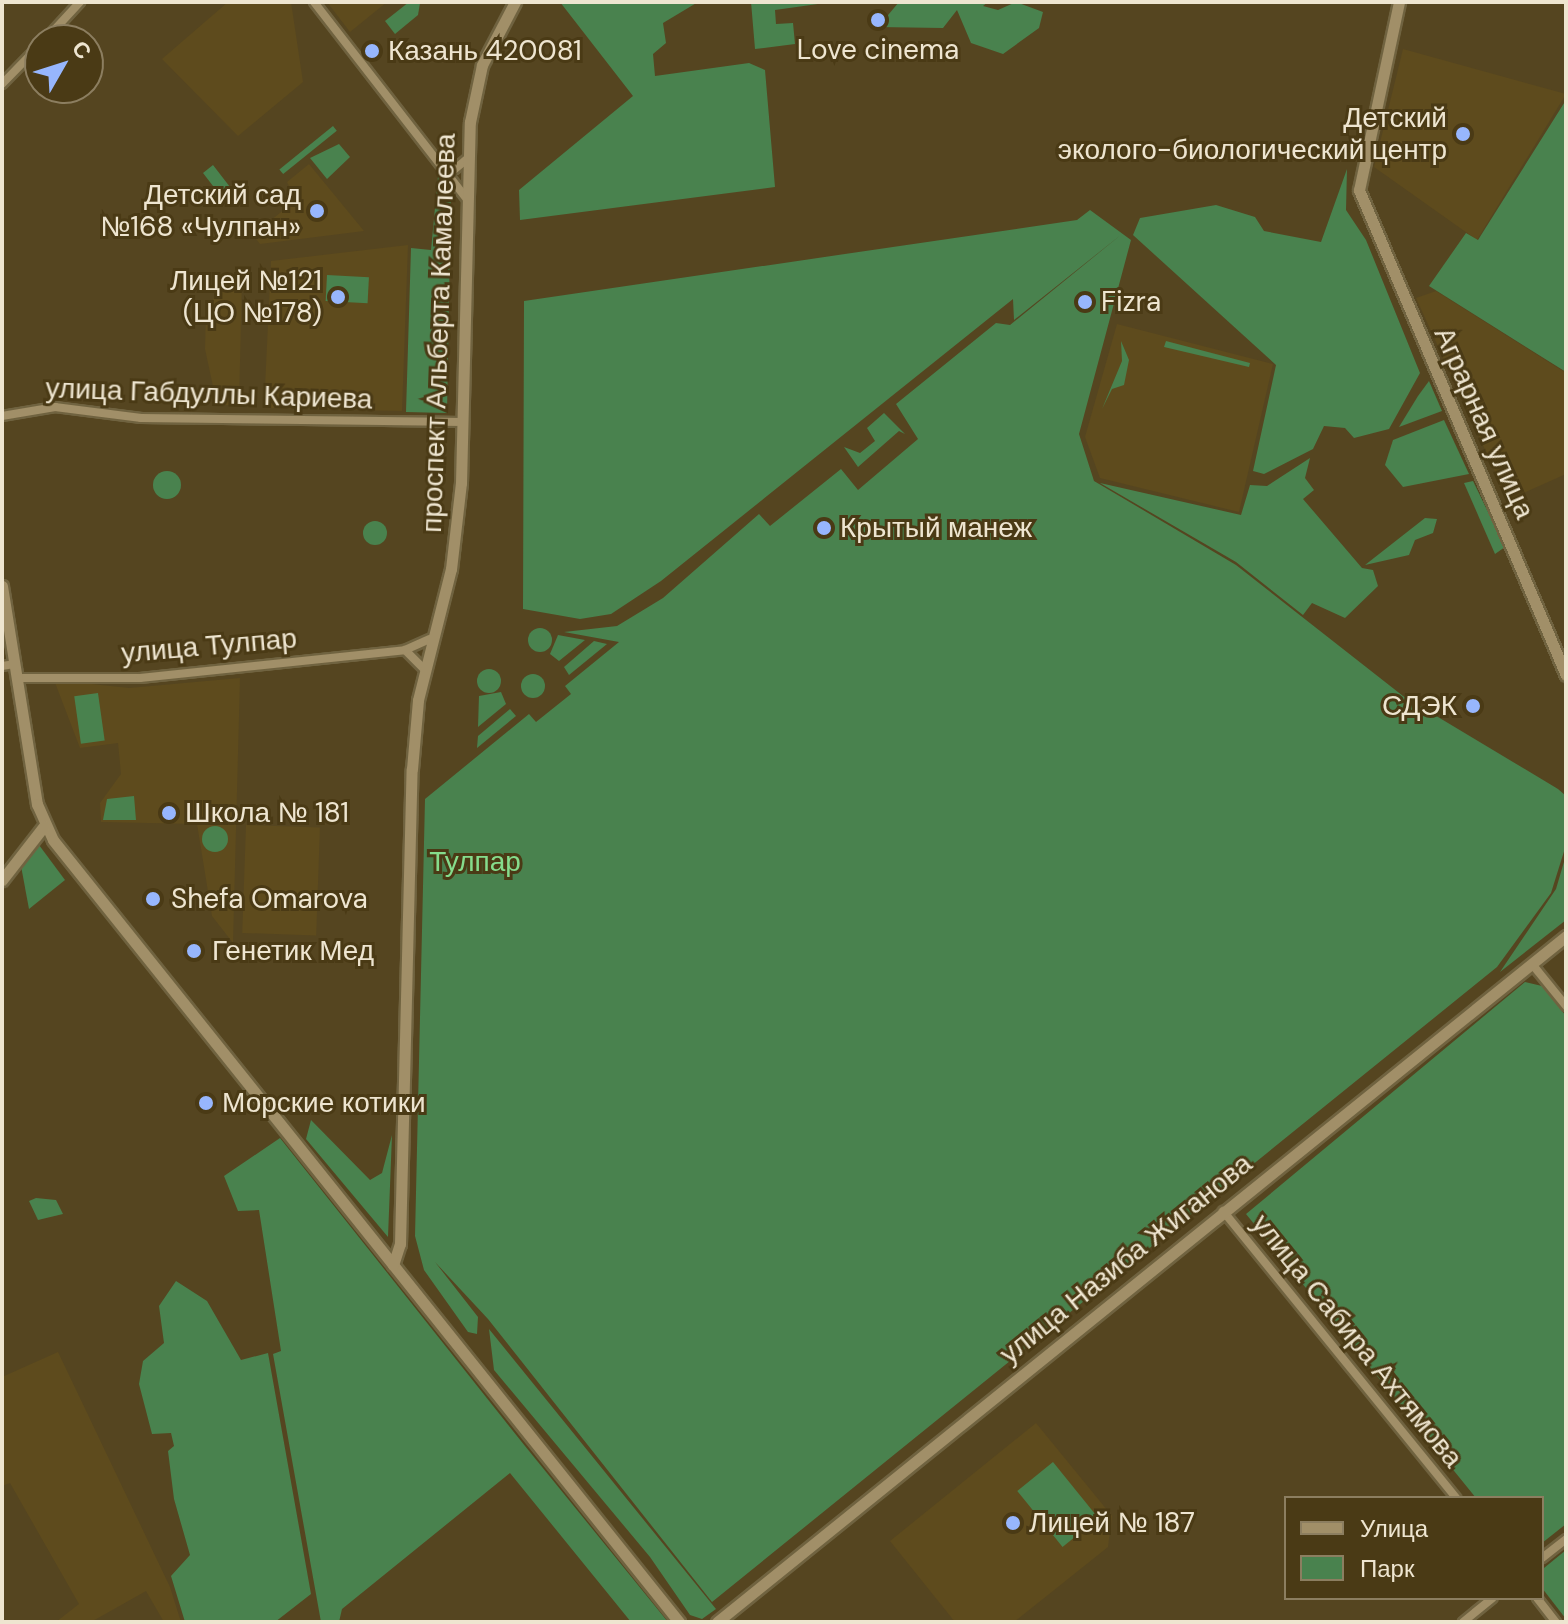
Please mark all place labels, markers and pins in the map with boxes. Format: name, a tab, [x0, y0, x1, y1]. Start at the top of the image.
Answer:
marker: Love cinema	[869, 11, 887, 29]
place label: Love cinema	[797, 33, 959, 67]
place label: Казань 420081	[388, 34, 582, 68]
marker: Казань 420081	[363, 42, 381, 60]
place label: Детский эколого-биологический центр	[1058, 101, 1447, 167]
marker: Детский эколого-биологический центр	[1454, 125, 1472, 143]
place label: Детский сад №168 «Чулпан»	[100, 178, 301, 244]
marker: Детский сад №168 «Чулпан»	[308, 202, 326, 220]
place label: Лицей №121 (ЦО №178)	[170, 264, 322, 330]
place label: Fizra	[1101, 285, 1161, 319]
marker: Лицей №121 (ЦО №178)	[329, 288, 347, 306]
marker: Fizra	[1076, 293, 1094, 311]
place label: Крытый манеж	[840, 511, 1032, 545]
marker: Крытый манеж	[815, 519, 833, 537]
place label: СДЭК	[1382, 689, 1457, 723]
marker: СДЭК	[1464, 697, 1482, 715]
place label: Школа № 181	[185, 796, 349, 830]
marker: Школа № 181	[160, 804, 178, 822]
place label: Shefa Omarova	[171, 882, 368, 916]
marker: Shefa Omarova	[142, 888, 164, 910]
place label: Генетик Мед	[212, 934, 374, 968]
marker: Генетик Мед	[183, 940, 205, 962]
place label: Морские котики	[222, 1086, 426, 1120]
marker: Морские котики	[197, 1094, 215, 1112]
place label: Лицей № 187	[1029, 1506, 1195, 1540]
marker: Лицей № 187	[1004, 1514, 1022, 1532]

